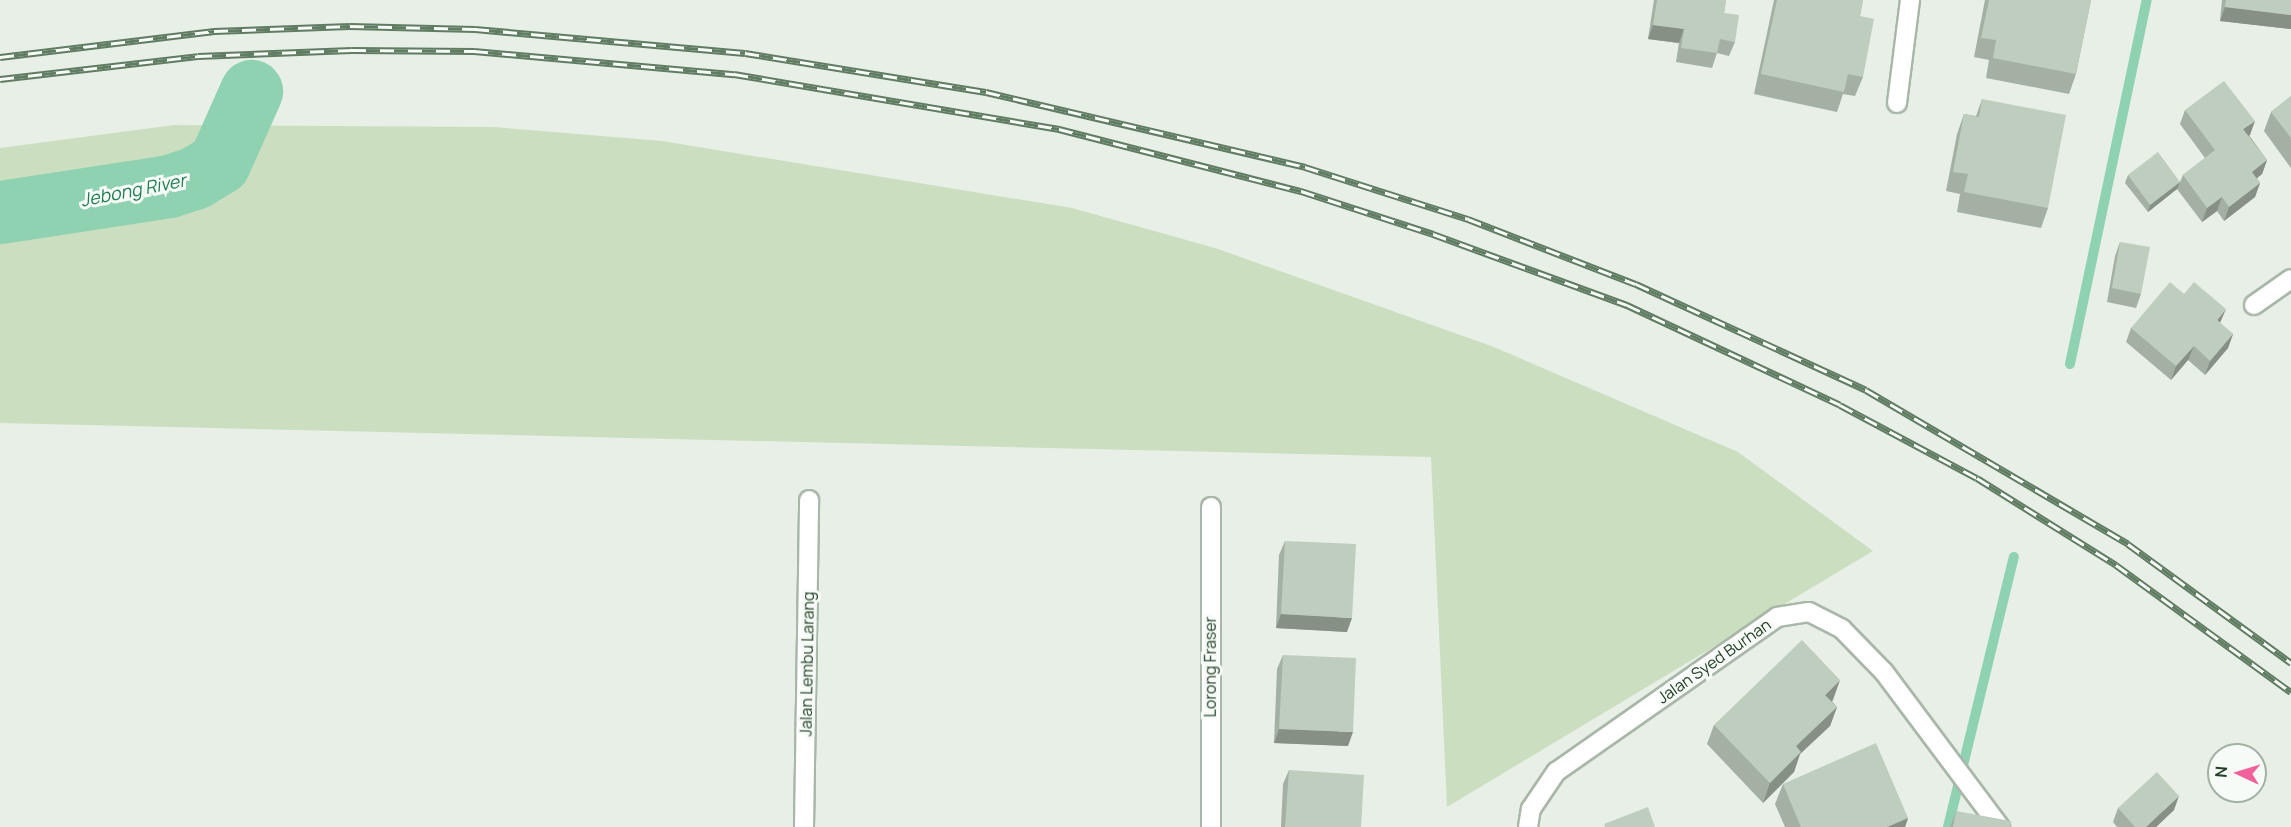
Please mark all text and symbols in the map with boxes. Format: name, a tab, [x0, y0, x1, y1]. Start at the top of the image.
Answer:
water label: Jebong River	[79, 169, 187, 211]
street label: Jalan Lembu Larang	[796, 591, 818, 737]
street label: Jalan Syed Burhan	[1653, 615, 1775, 707]
street label: Lorong Fraser	[1200, 617, 1220, 717]
north arrow	[2207, 743, 2267, 803]
text: N	[2210, 765, 2232, 778]

